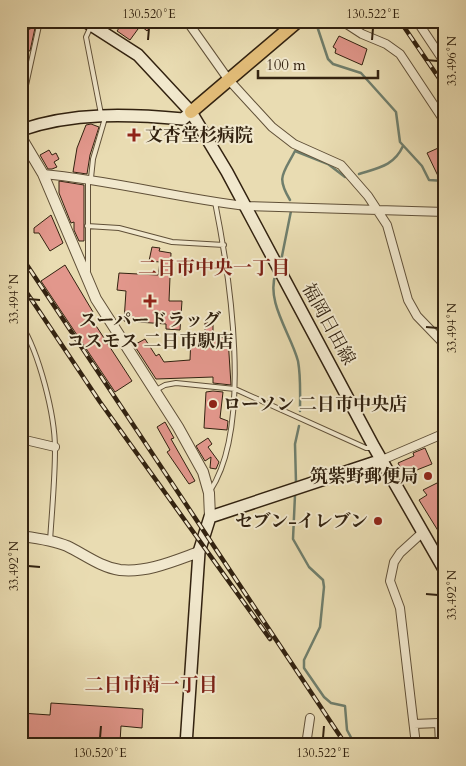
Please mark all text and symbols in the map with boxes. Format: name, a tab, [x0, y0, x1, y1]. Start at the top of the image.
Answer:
text: 130.520°E	[122, 6, 176, 22]
text: 130.522°E	[346, 6, 400, 22]
text: 33.496°N	[444, 35, 460, 86]
scale bar	[258, 48, 378, 80]
text: 100 m	[266, 55, 306, 75]
place label: 文杏堂杉病院	[145, 123, 253, 148]
marker: 文杏堂杉病院	[127, 128, 141, 142]
district label: 二日市中央一丁目	[138, 255, 290, 281]
text: 33.494°N	[6, 273, 22, 324]
street label: 福岡日田線	[296, 279, 361, 370]
marker: スーパードラッグ コスモス 二日市駅店	[144, 295, 156, 307]
text: 33.494°N	[444, 302, 460, 353]
place label: スーパードラッグ コスモス 二日市駅店	[67, 308, 233, 354]
place label: ローソン 二日市中央店	[223, 392, 407, 417]
marker: ローソン 二日市中央店	[207, 398, 219, 410]
place label: 筑紫野郵便局	[310, 464, 418, 489]
marker: 筑紫野郵便局	[422, 470, 434, 482]
place label: セブン-イレブン	[235, 509, 368, 534]
marker: セブン-イレブン	[372, 515, 384, 527]
text: 33.492°N	[6, 540, 22, 591]
text: 33.492°N	[444, 569, 460, 620]
district label: 二日市南一丁目	[84, 672, 218, 698]
text: 130.520°E	[73, 745, 127, 761]
text: 130.522°E	[296, 745, 350, 761]

